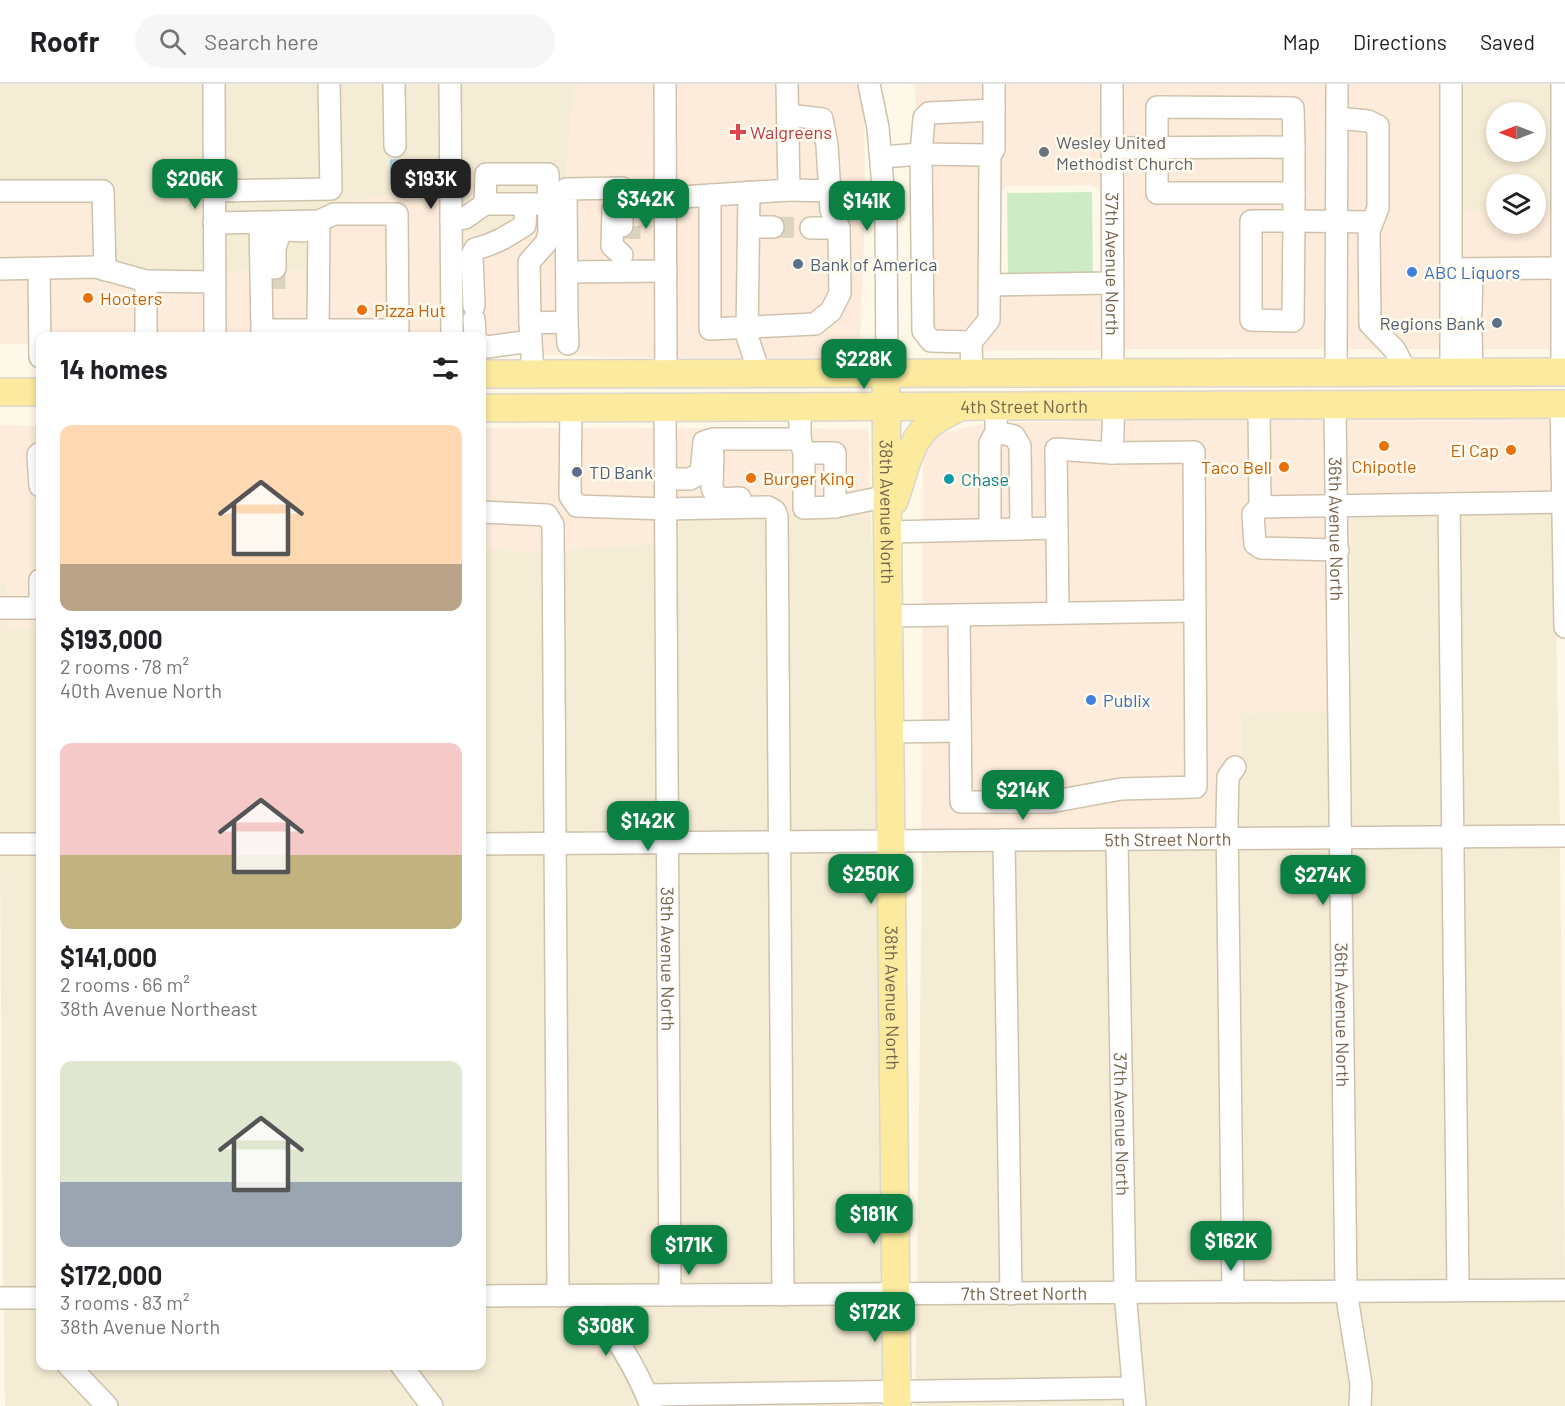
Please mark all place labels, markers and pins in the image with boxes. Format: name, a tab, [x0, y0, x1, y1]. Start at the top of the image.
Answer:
place label: Walgreens	[750, 121, 832, 143]
marker: Walgreens	[731, 125, 745, 139]
place label: Wesley United Methodist Church	[1056, 131, 1193, 174]
marker: Wesley United Methodist Church	[1037, 145, 1051, 159]
pin: $206K	[153, 159, 237, 210]
pin: $193K	[389, 159, 473, 210]
pin: $342K	[604, 179, 688, 230]
pin: $141K	[825, 181, 909, 232]
place label: Bank of America	[810, 253, 937, 275]
marker: Bank of America	[791, 257, 805, 271]
place label: ABC Liquors	[1424, 261, 1520, 283]
marker: ABC Liquors	[1405, 265, 1419, 279]
place label: Hooters	[100, 287, 162, 309]
marker: Hooters	[81, 291, 95, 305]
place label: Pizza Hut	[374, 299, 446, 321]
marker: Pizza Hut	[355, 303, 369, 317]
place label: Regions Bank	[1379, 312, 1485, 334]
marker: Regions Bank	[1490, 316, 1504, 330]
pin: $228K	[822, 339, 906, 390]
marker: Chipotle	[1377, 439, 1391, 453]
place label: El Cap	[1450, 439, 1499, 461]
marker: El Cap	[1504, 443, 1518, 457]
place label: Chipotle	[1351, 455, 1417, 477]
place label: Taco Bell	[1201, 456, 1272, 478]
marker: Taco Bell	[1277, 460, 1291, 474]
place label: TD Bank	[589, 461, 653, 483]
marker: TD Bank	[570, 465, 584, 479]
place label: Burger King	[763, 467, 854, 489]
place label: Chase	[961, 468, 1009, 490]
marker: Burger King	[744, 471, 758, 485]
marker: Chase	[942, 472, 956, 486]
place label: Publix	[1103, 689, 1151, 711]
marker: Publix	[1084, 693, 1098, 707]
pin: $214K	[981, 770, 1065, 821]
pin: $142K	[606, 801, 690, 852]
pin: $250K	[829, 854, 913, 905]
pin: $274K	[1281, 855, 1365, 906]
pin: $181K	[832, 1194, 916, 1245]
pin: $162K	[1189, 1221, 1273, 1272]
pin: $171K	[647, 1225, 731, 1276]
pin: $172K	[833, 1292, 917, 1343]
pin: $308K	[564, 1306, 648, 1357]

